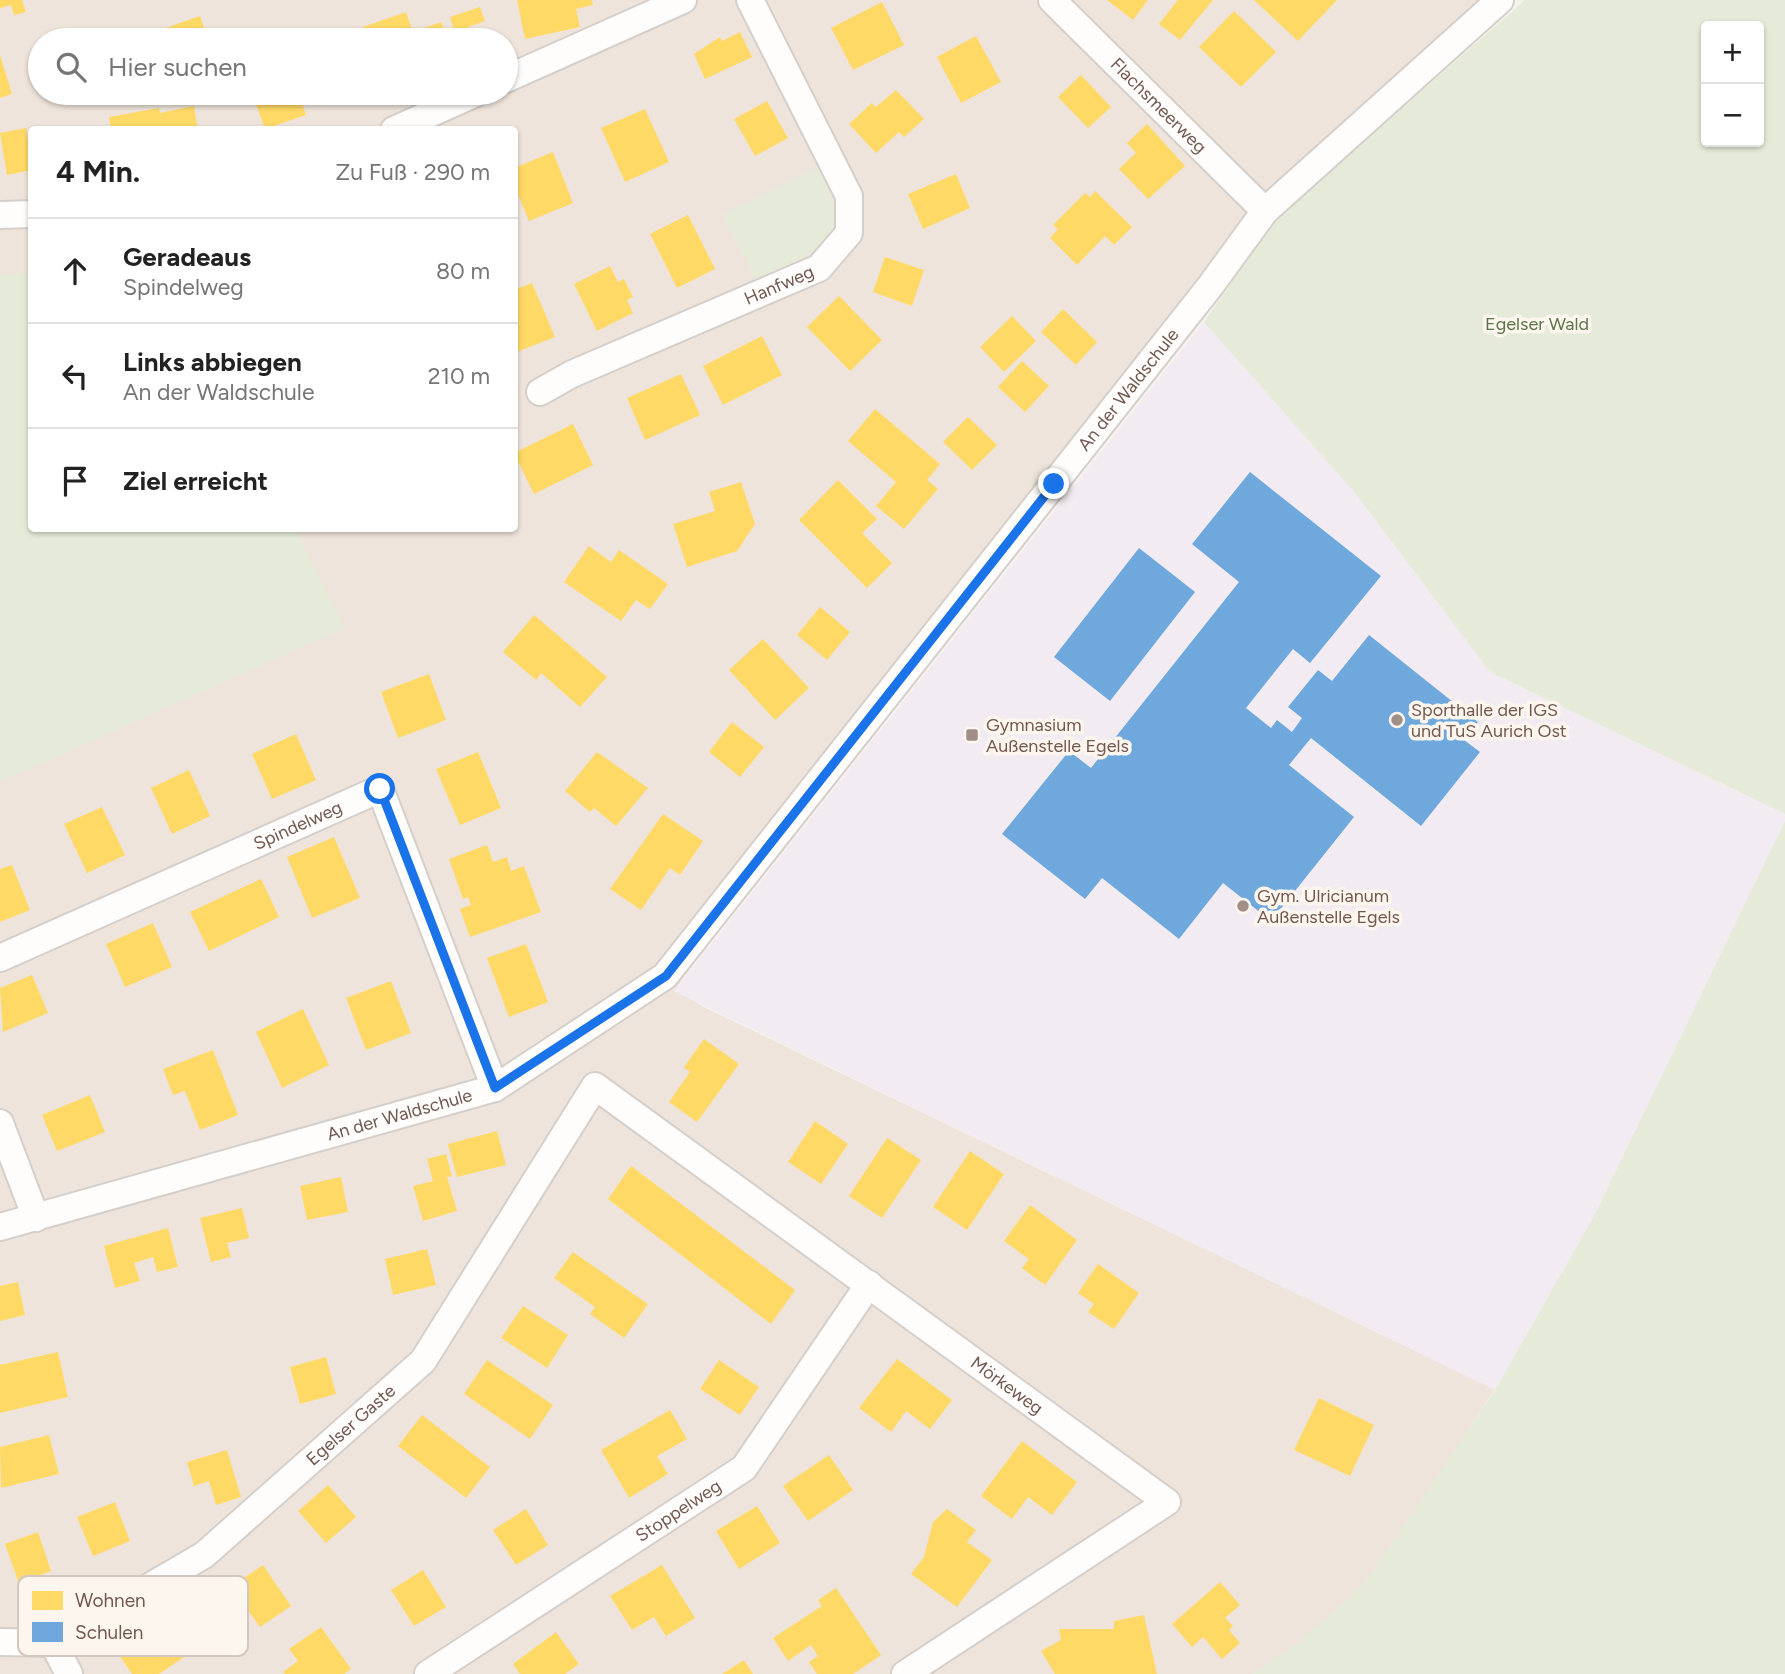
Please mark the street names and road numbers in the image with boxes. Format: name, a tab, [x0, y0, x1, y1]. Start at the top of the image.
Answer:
street label: Flachsmeerweg	[1106, 53, 1211, 158]
street label: Hanfweg	[741, 261, 817, 310]
street label: An der Waldschule	[1073, 324, 1184, 455]
street label: Spindelweg	[250, 796, 346, 855]
street label: An der Waldschule	[324, 1084, 475, 1146]
street label: Mörkeweg	[966, 1352, 1047, 1419]
street label: Egelser Gaste	[302, 1380, 400, 1470]
street label: Stoppelweg	[632, 1475, 725, 1547]

